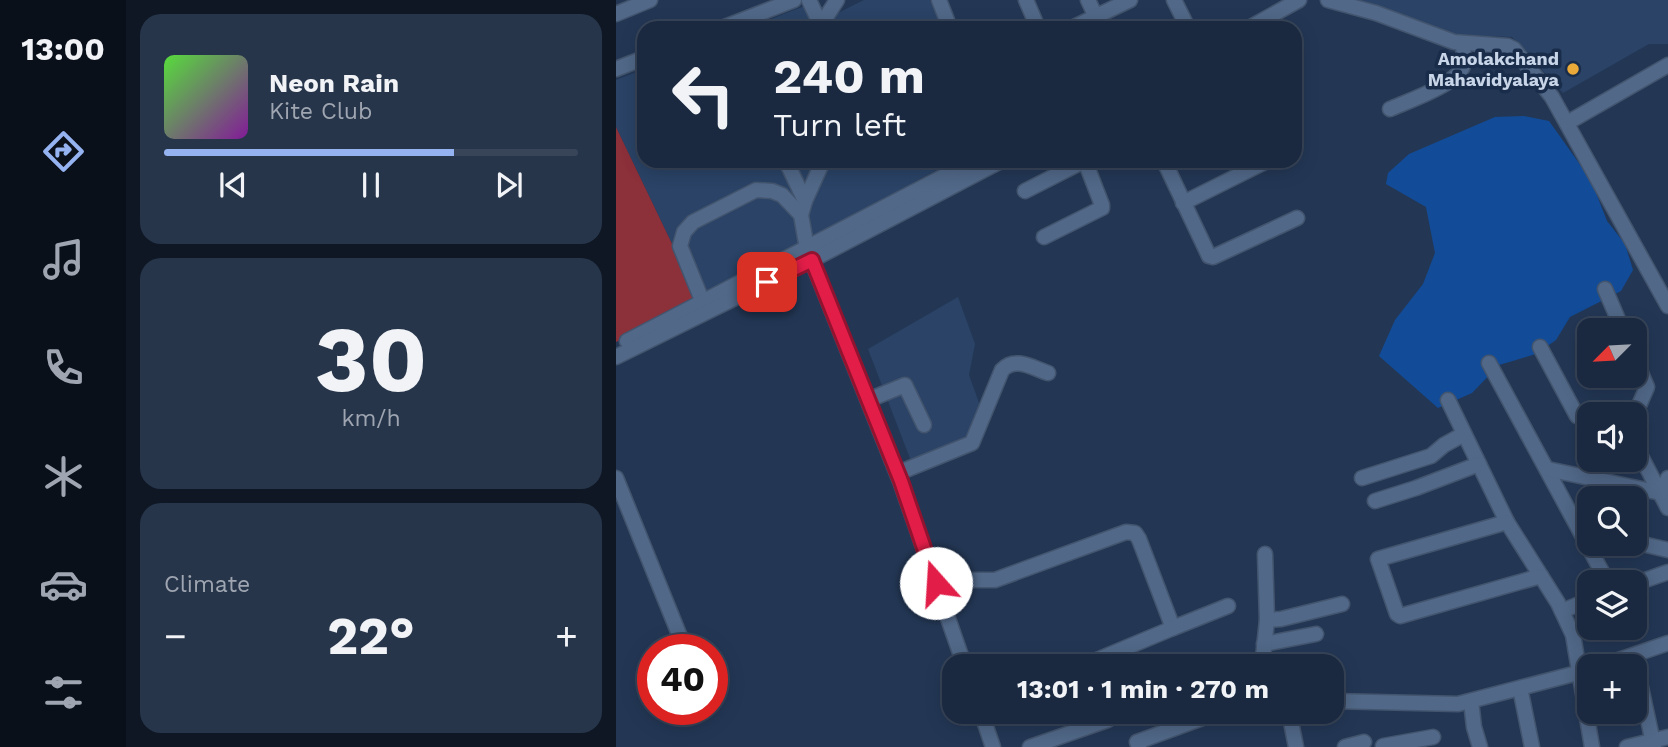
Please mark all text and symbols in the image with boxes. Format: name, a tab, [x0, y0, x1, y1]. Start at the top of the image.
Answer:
text: 13:00	[21, 30, 105, 68]
text: 240 m	[773, 47, 925, 105]
place label: Amolakchand Mahavidyalaya	[1428, 48, 1560, 90]
icon: left	[658, 49, 749, 140]
marker: Amolakchand Mahavidyalaya	[1565, 61, 1581, 77]
text: Neon Rain	[269, 68, 399, 98]
text: Kite Club	[269, 98, 372, 125]
text: Turn left	[773, 106, 906, 144]
icon: directions	[39, 127, 88, 176]
icon: previous	[214, 166, 252, 204]
icon: pause	[352, 166, 390, 204]
icon: next	[490, 166, 528, 204]
icon: music	[39, 235, 88, 284]
pin	[737, 252, 797, 312]
icon: arrive	[748, 263, 786, 301]
text: 30	[315, 306, 427, 413]
north arrow	[1577, 318, 1647, 388]
map controls	[1577, 318, 1647, 724]
icon: phone	[39, 343, 88, 392]
button: sound	[1577, 402, 1647, 472]
text: km/h	[341, 405, 401, 432]
icon: climate	[39, 452, 88, 501]
button: search	[1577, 486, 1647, 556]
position arrow	[899, 546, 973, 620]
icon: car	[39, 560, 88, 609]
button: layers	[1577, 570, 1647, 640]
text: Climate	[164, 571, 250, 598]
text: 22°	[327, 606, 415, 667]
text: −	[164, 614, 187, 658]
text: +	[555, 614, 578, 658]
speed limit sign: 40	[637, 634, 728, 725]
button: +	[1577, 654, 1647, 724]
icon: filters	[39, 668, 88, 717]
text: 13:01 · 1 min · 270 m	[1017, 674, 1269, 704]

